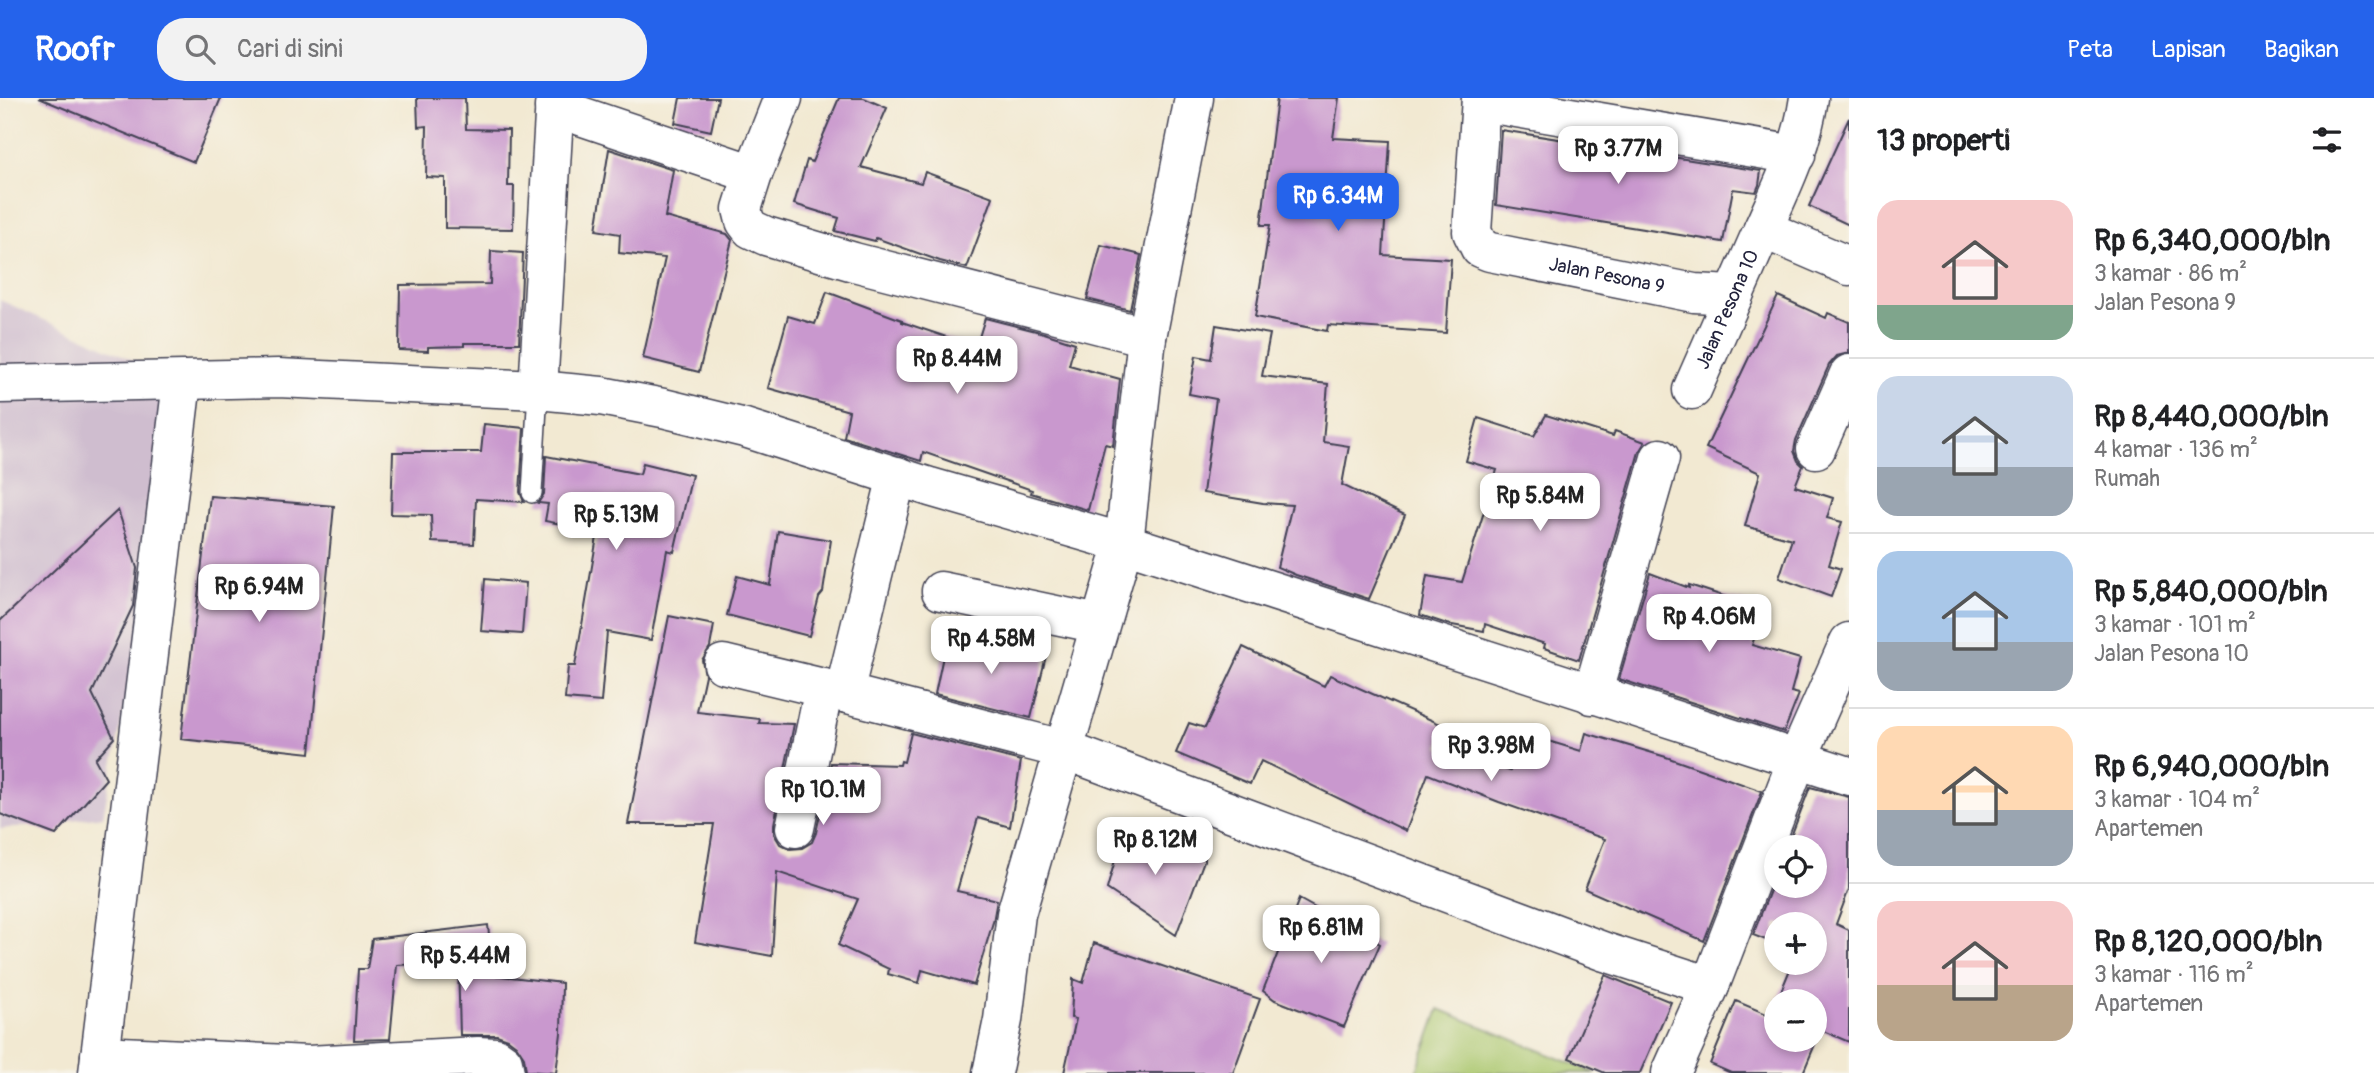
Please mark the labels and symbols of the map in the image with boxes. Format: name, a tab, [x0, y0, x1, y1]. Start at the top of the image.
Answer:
pin: Rp 3.77M	[1546, 126, 1690, 186]
pin: Rp 6.34M	[1266, 174, 1410, 233]
street label: Jalan Pesona 10	[1691, 246, 1764, 373]
street label: Jalan Pesona 9	[1547, 252, 1667, 299]
pin: Rp 8.44M	[885, 336, 1029, 396]
pin: Rp 5.84M	[1468, 474, 1612, 533]
pin: Rp 5.13M	[544, 492, 688, 552]
pin: Rp 6.94M	[187, 564, 331, 624]
pin: Rp 4.06M	[1637, 594, 1781, 654]
pin: Rp 4.58M	[919, 616, 1063, 676]
pin: Rp 3.98M	[1419, 724, 1563, 783]
pin: Rp 10.1M	[751, 768, 895, 827]
pin: Rp 8.12M	[1083, 818, 1227, 877]
pin: Rp 6.81M	[1249, 906, 1393, 965]
pin: Rp 5.44M	[393, 934, 537, 993]

